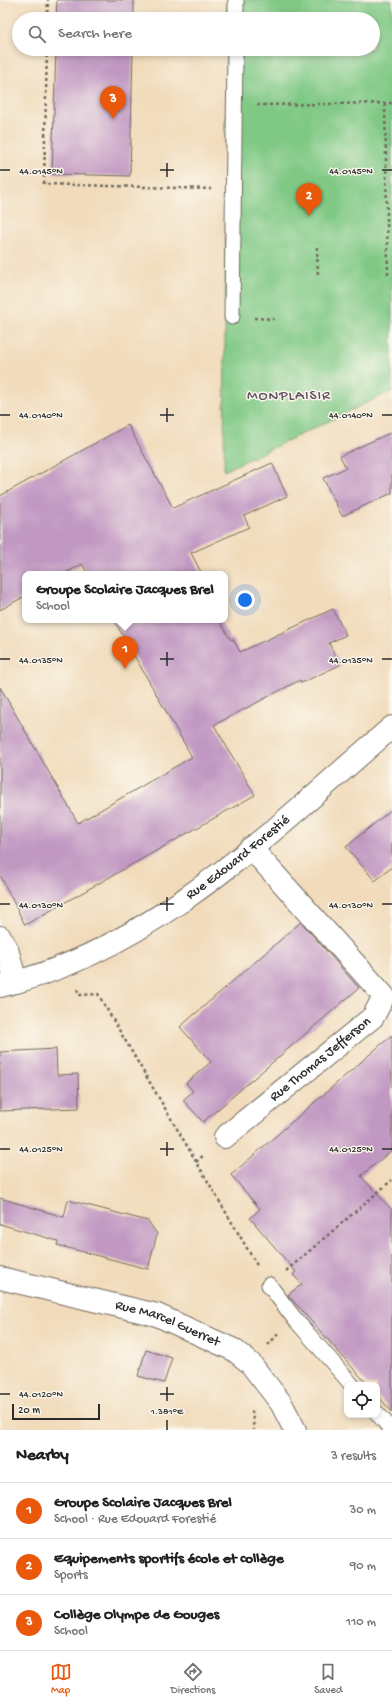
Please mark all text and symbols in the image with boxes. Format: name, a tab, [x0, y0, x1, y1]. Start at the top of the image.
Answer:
search box	[12, 12, 380, 56]
icon: search	[26, 23, 48, 45]
text: Search here	[58, 25, 132, 43]
pin: 3	[100, 86, 126, 119]
text: 44.0145°N	[19, 166, 63, 178]
text: 44.0145°N	[329, 166, 373, 178]
pin: 2	[296, 183, 322, 216]
district label: MONPLAISIR	[247, 387, 331, 405]
text: 44.0140°N	[19, 410, 63, 422]
text: 44.0140°N	[329, 410, 373, 422]
popup	[22, 571, 228, 623]
text: Groupe Scolaire Jacques Brel	[36, 581, 214, 599]
your location	[235, 590, 255, 610]
text: School	[36, 599, 70, 614]
pin: 1	[112, 636, 138, 669]
text: 44.0135°N	[19, 655, 63, 667]
text: 44.0135°N	[329, 655, 373, 667]
street label: Rue Edouard Forestié	[183, 811, 294, 904]
text: 44.0130°N	[19, 900, 64, 912]
text: 44.0130°N	[329, 900, 374, 912]
street label: Rue Thomas Jefferson	[266, 1013, 375, 1106]
text: 44.0125°N	[19, 1144, 63, 1156]
text: 44.0125°N	[329, 1144, 373, 1156]
street label: Rue Marcel Guerret	[113, 1297, 224, 1351]
map controls	[344, 1382, 380, 1418]
button: locate	[344, 1382, 380, 1418]
text: 44.0120°N	[19, 1389, 63, 1401]
scale bar	[12, 1402, 100, 1421]
text: 20 m	[18, 1405, 40, 1417]
text: 1.381°E	[150, 1406, 184, 1418]
text: Nearby	[16, 1446, 69, 1466]
text: 3 results	[331, 1449, 376, 1464]
text: Groupe Scolaire Jacques Brel	[54, 1494, 232, 1512]
text: 1	[26, 1503, 32, 1518]
text: 30 m	[350, 1503, 376, 1518]
text: School · Rue Edouard Forestié	[54, 1512, 216, 1527]
text: Equipements sportifs école et collège	[54, 1550, 284, 1568]
text: 2	[26, 1559, 32, 1574]
text: 90 m	[350, 1559, 376, 1574]
text: Sports	[54, 1568, 88, 1583]
text: Collège Olympe de Gouges	[54, 1606, 219, 1624]
text: 3	[26, 1615, 32, 1630]
text: 110 m	[346, 1615, 376, 1630]
text: School	[54, 1624, 88, 1639]
tab: Map	[50, 1661, 72, 1697]
tab: Directions	[171, 1661, 215, 1697]
tab: Saved	[314, 1661, 342, 1697]

